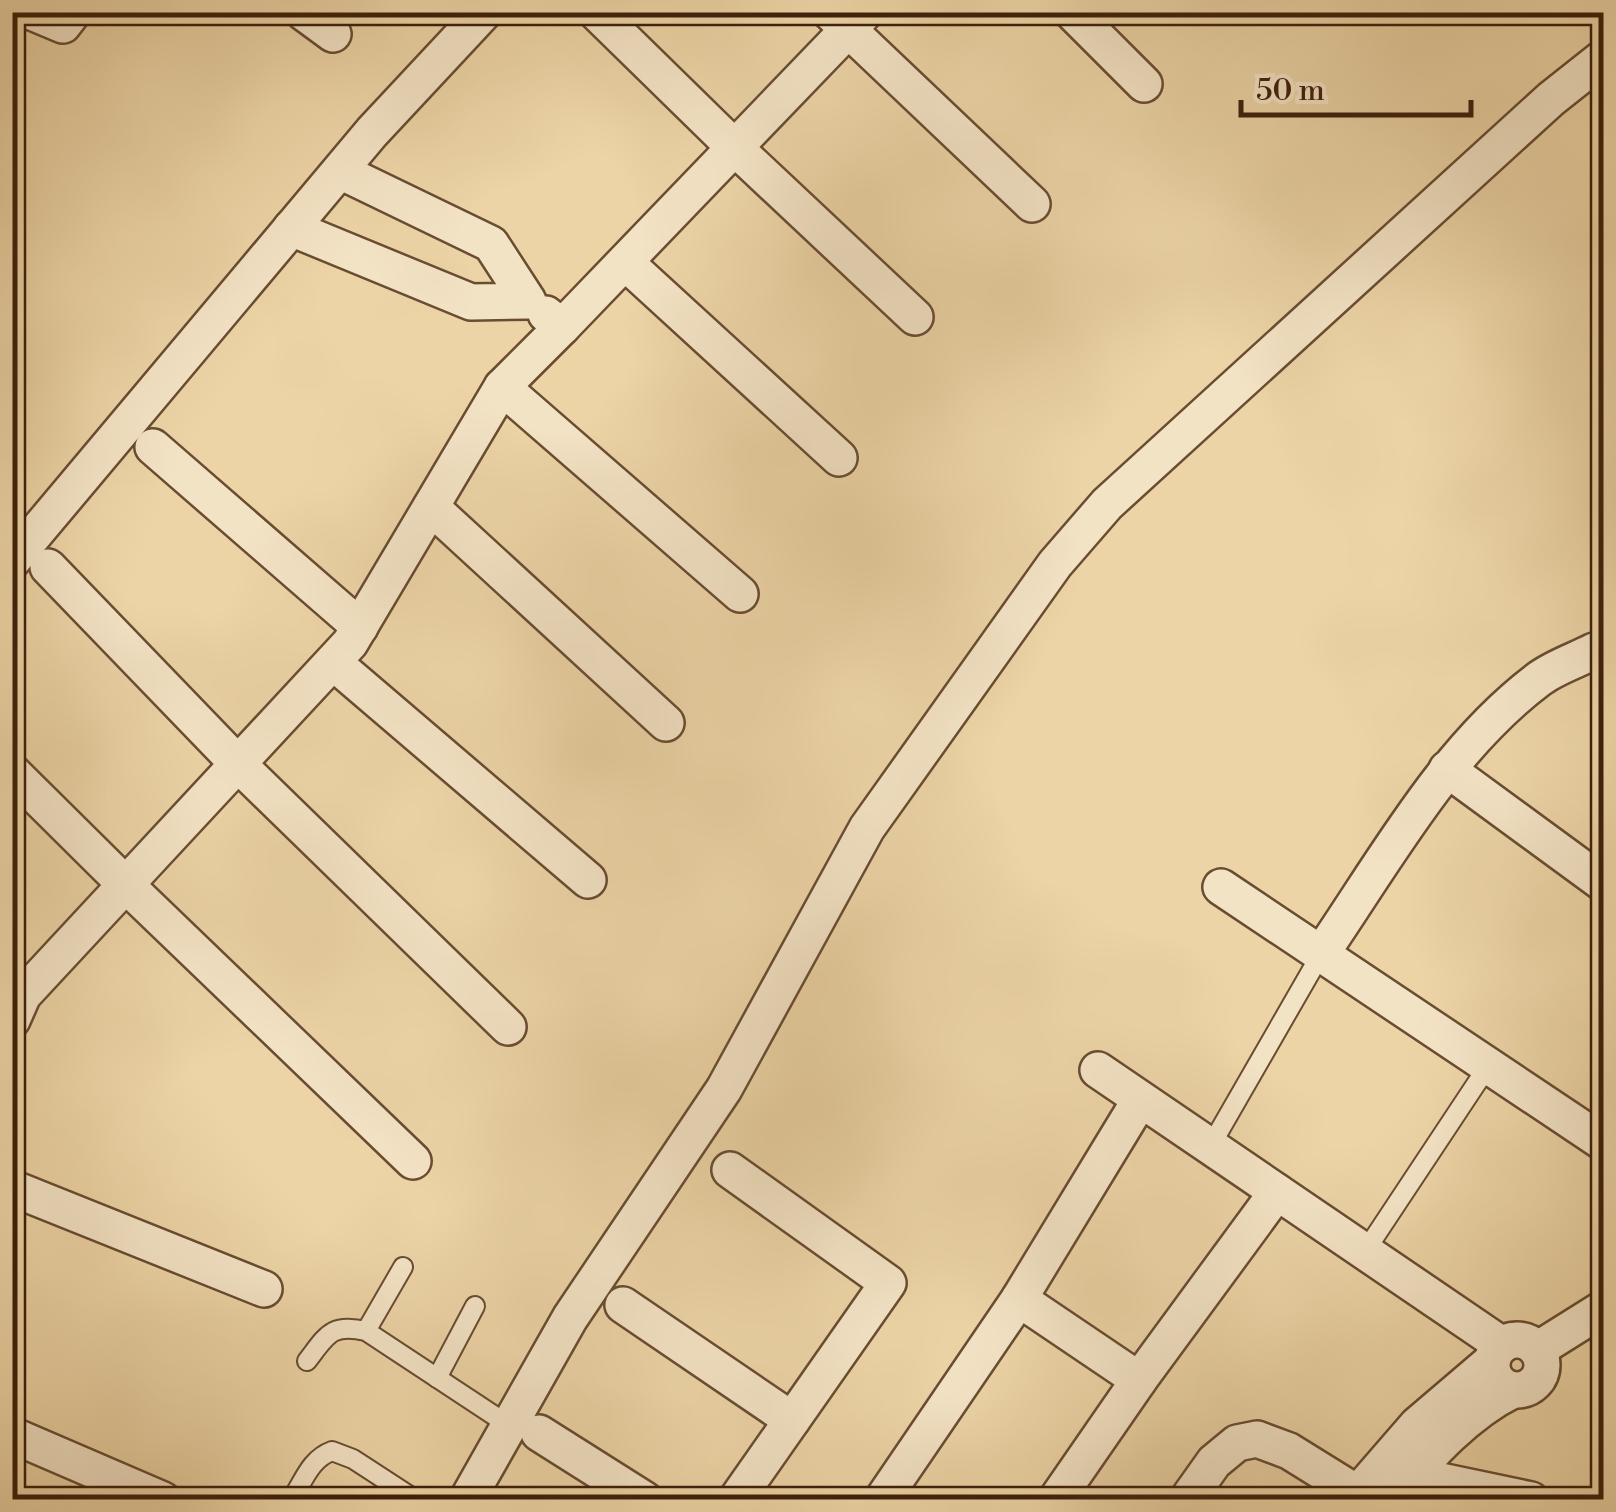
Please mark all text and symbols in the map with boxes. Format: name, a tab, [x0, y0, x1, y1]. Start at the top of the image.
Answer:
scale bar	[1241, 55, 1471, 117]
text: 50 m	[1256, 72, 1325, 110]

